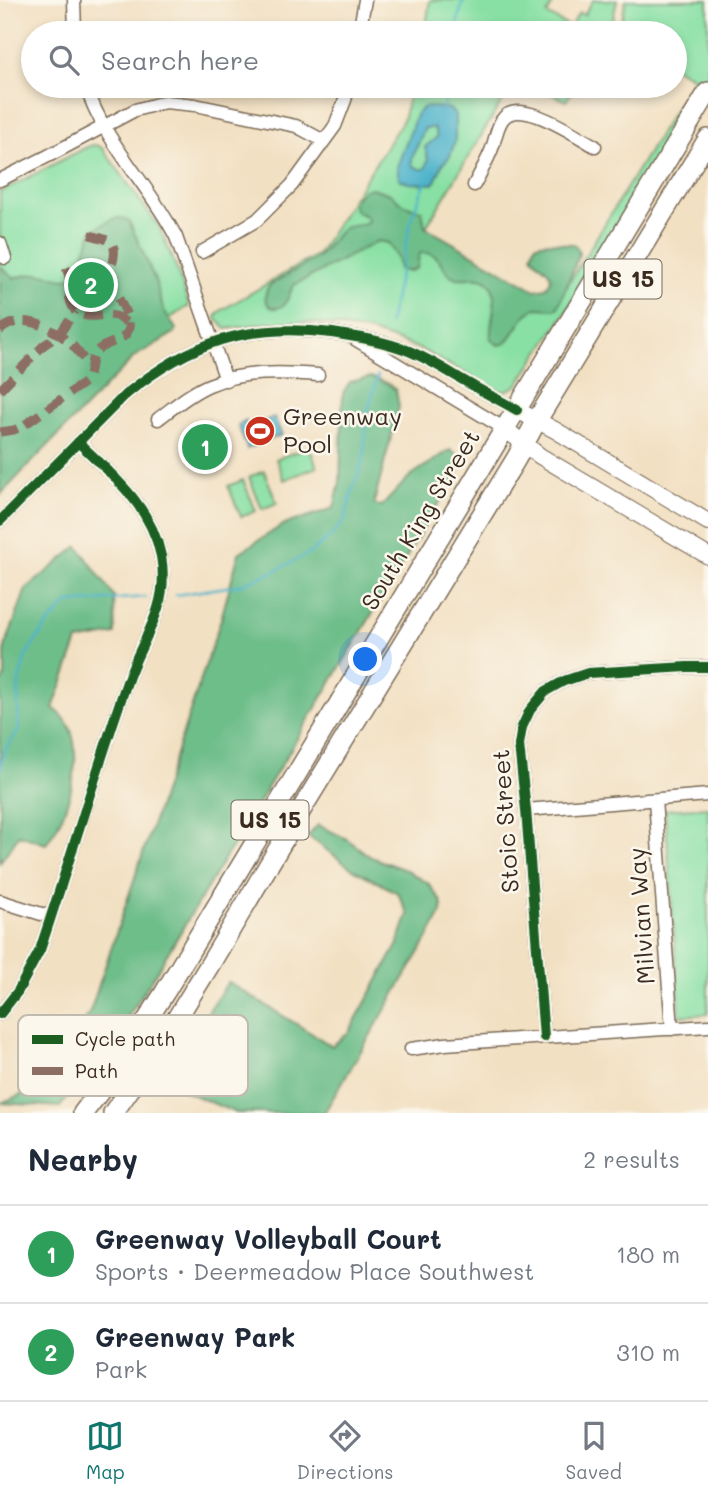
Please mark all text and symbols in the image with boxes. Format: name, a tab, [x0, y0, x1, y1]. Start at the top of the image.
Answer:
search box	[21, 21, 687, 98]
icon: search	[45, 41, 83, 79]
text: Search here	[101, 43, 259, 77]
pin: 2	[68, 259, 114, 311]
road number: US 15	[584, 260, 662, 298]
place label: Greenway Pool	[283, 400, 402, 459]
sports icon: Greenway Pool	[243, 414, 277, 448]
pin: 1	[182, 421, 228, 473]
street label: South King Street	[353, 423, 486, 615]
your location	[348, 642, 382, 676]
street label: Stoic Street	[484, 748, 525, 894]
road number: US 15	[232, 800, 308, 840]
street label: Milvian Way	[620, 847, 661, 986]
legend	[18, 1015, 248, 1096]
text: Cycle path	[75, 1026, 175, 1051]
text: Path	[75, 1058, 118, 1083]
text: Nearby	[28, 1139, 138, 1179]
text: 2 results	[583, 1144, 680, 1174]
text: Greenway Volleyball Court	[95, 1222, 442, 1256]
text: 1	[46, 1239, 56, 1269]
text: 180 m	[616, 1239, 680, 1269]
text: Sports · Deermeadow Place Southwest	[95, 1256, 534, 1286]
text: Greenway Park	[95, 1320, 295, 1354]
text: 2	[45, 1337, 57, 1367]
text: 310 m	[616, 1337, 680, 1367]
text: Park	[95, 1354, 147, 1384]
tab: Map	[86, 1417, 125, 1484]
tab: Directions	[297, 1417, 393, 1484]
tab: Saved	[566, 1417, 622, 1484]

